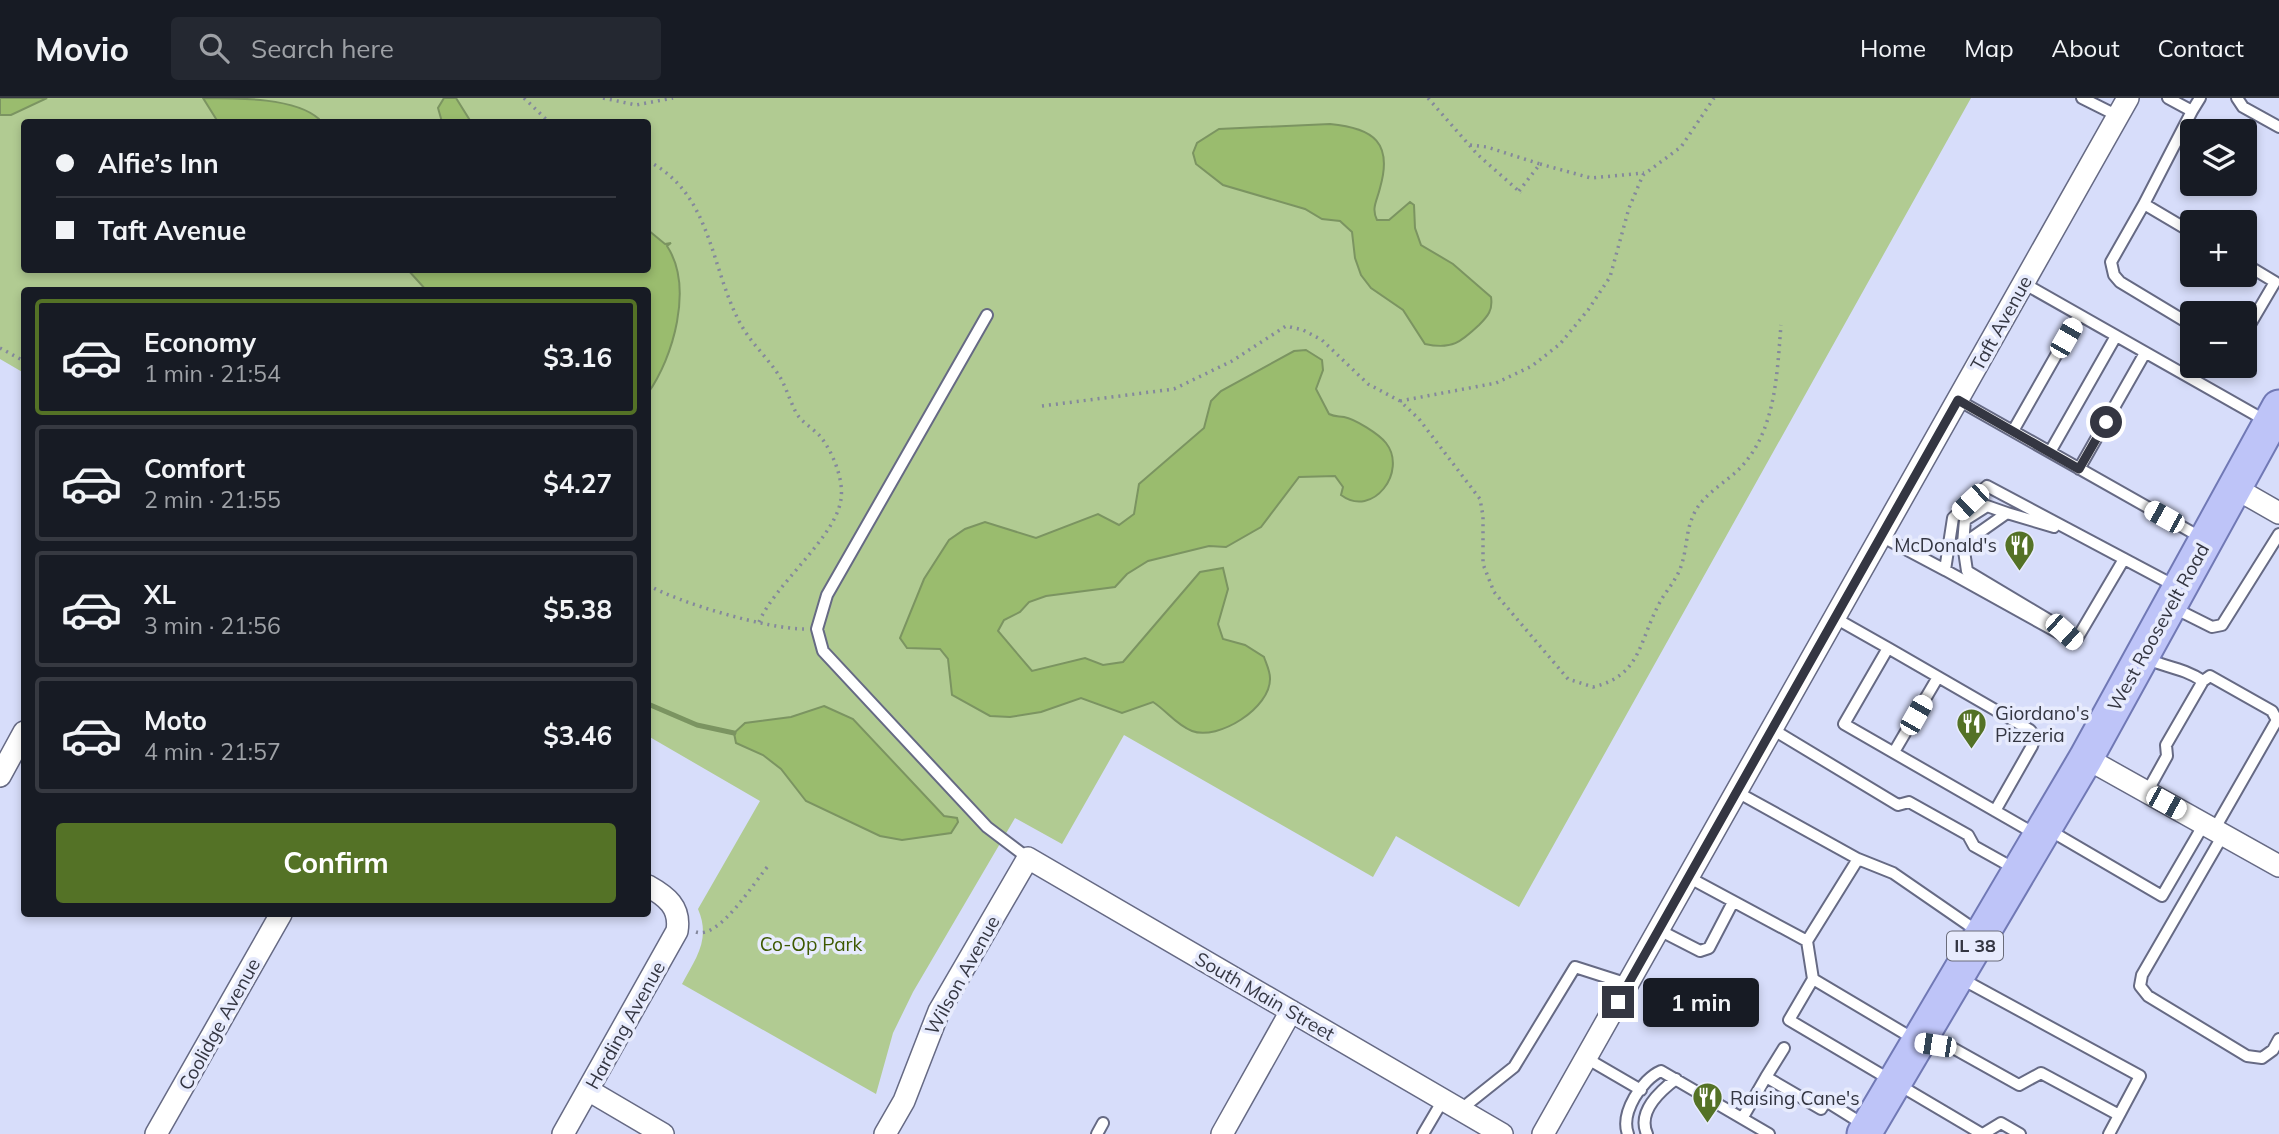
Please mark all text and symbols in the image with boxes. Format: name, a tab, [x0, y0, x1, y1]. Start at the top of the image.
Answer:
search box	[171, 17, 661, 80]
text: Movio	[35, 28, 129, 69]
icon: search	[195, 29, 233, 67]
text: Search here	[251, 32, 394, 65]
text: Home	[1860, 33, 1926, 63]
text: Map	[1964, 33, 2014, 63]
text: About	[2052, 33, 2120, 63]
text: Contact	[2158, 33, 2244, 63]
map controls	[2180, 119, 2257, 378]
button: layers	[2180, 119, 2257, 196]
text: Alfie’s Inn	[98, 147, 219, 180]
button: +	[2180, 210, 2257, 287]
text: Taft Avenue	[98, 214, 246, 247]
street label: Taft Avenue	[1965, 271, 2037, 375]
button: −	[2180, 301, 2257, 378]
car	[2047, 315, 2086, 361]
icon: car	[60, 326, 123, 389]
text: Economy	[144, 326, 256, 359]
text: $3.16	[543, 341, 612, 374]
text: 1 min · 21:54	[144, 359, 281, 388]
route start	[2090, 406, 2122, 438]
icon: car	[60, 452, 123, 515]
text: Comfort	[144, 452, 245, 485]
text: $4.27	[543, 467, 612, 500]
car	[1948, 480, 1993, 524]
text: 2 min · 21:55	[144, 485, 281, 514]
car	[2141, 498, 2188, 536]
restaurant icon: McDonald's	[2003, 528, 2037, 572]
place label: McDonald's	[1894, 533, 1997, 557]
street label: West Roosevelt Road	[2102, 539, 2214, 715]
icon: car	[60, 578, 123, 641]
text: XL	[144, 578, 176, 611]
text: $5.38	[543, 593, 612, 626]
car	[2042, 610, 2087, 654]
text: 3 min · 21:56	[144, 611, 281, 640]
car	[1897, 692, 1936, 738]
place label: Giordano's Pizzeria	[1995, 701, 2089, 747]
icon: car	[60, 704, 123, 767]
text: Moto	[144, 704, 207, 737]
restaurant icon: Giordano's Pizzeria	[1955, 707, 1989, 751]
text: $3.46	[543, 719, 612, 752]
text: 4 min · 21:57	[144, 737, 281, 766]
car	[2143, 784, 2190, 822]
button: Confirm	[56, 823, 616, 903]
street label: Wilson Avenue	[919, 911, 1005, 1039]
park label: Co-Op Park	[760, 932, 863, 956]
road number: IL 38	[1947, 932, 2003, 960]
street label: South Main Street	[1191, 946, 1339, 1046]
street label: Coolidge Avenue	[173, 954, 265, 1094]
street label: Harding Avenue	[580, 957, 670, 1093]
callout: 1 min	[1642, 978, 1758, 1026]
route end	[1602, 986, 1634, 1018]
text: 1 min	[1671, 988, 1731, 1017]
car	[1913, 1031, 1958, 1059]
restaurant icon: Raising Cane's	[1690, 1081, 1724, 1125]
place label: Raising Cane's	[1730, 1086, 1860, 1110]

